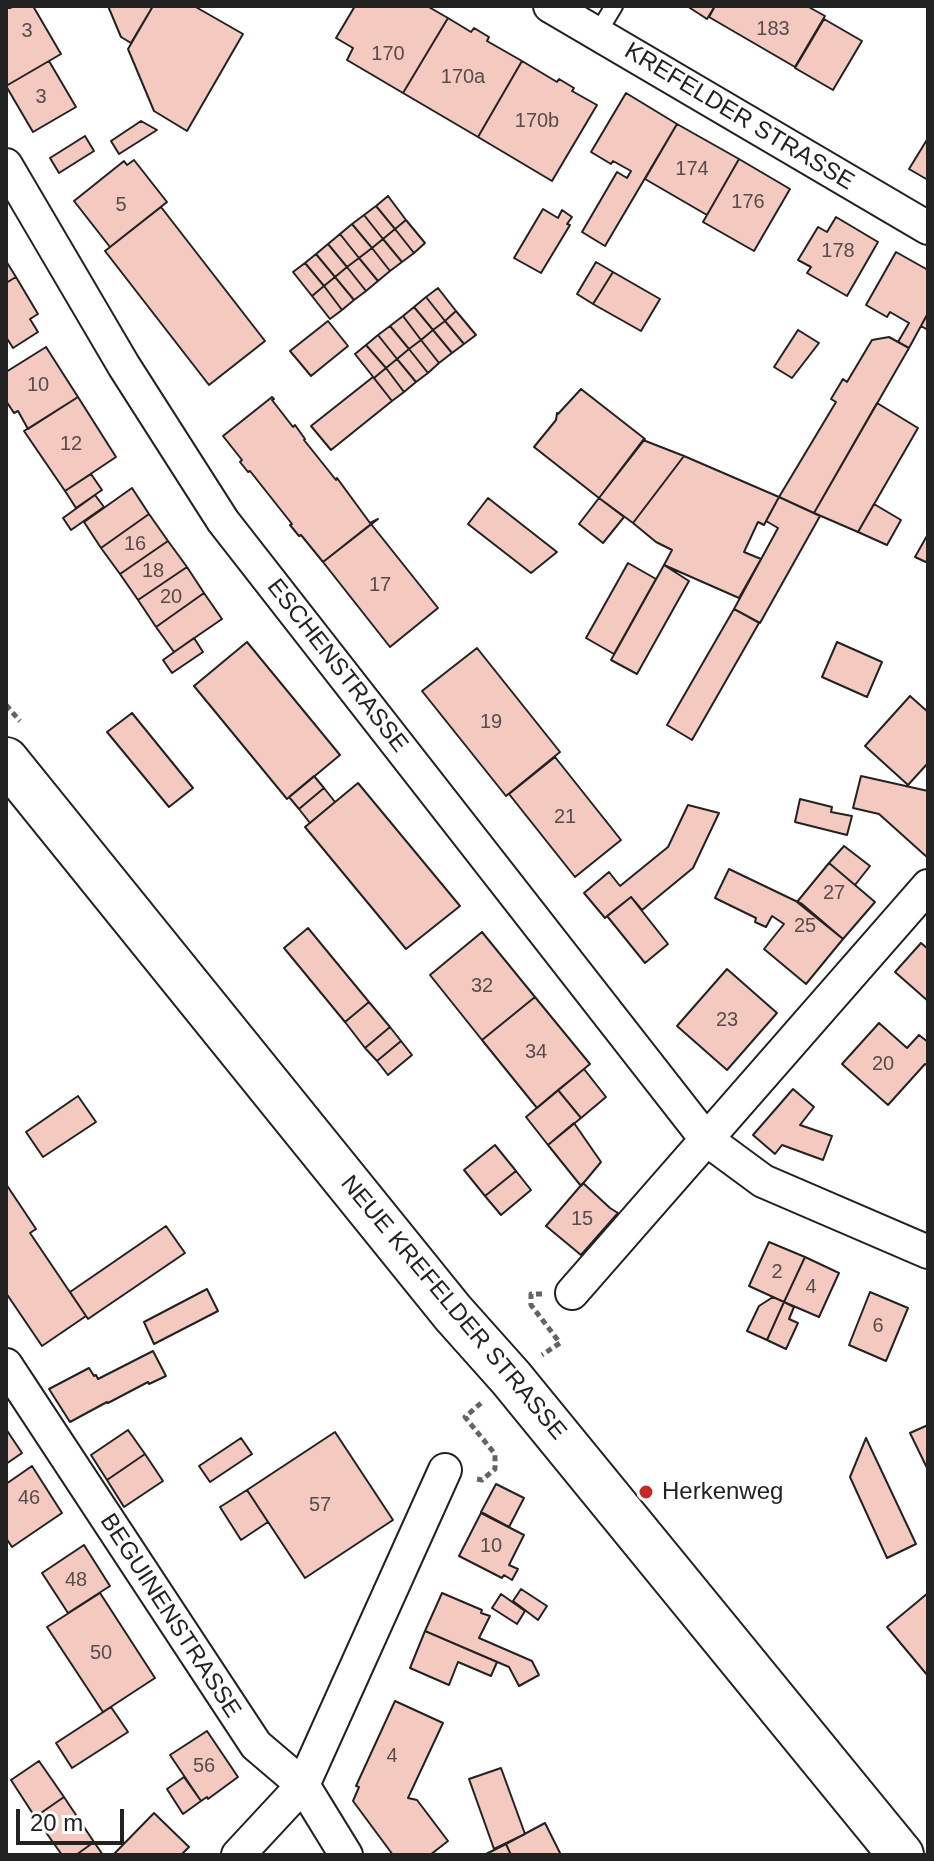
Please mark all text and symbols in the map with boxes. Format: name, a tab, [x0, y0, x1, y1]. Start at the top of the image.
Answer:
house number: 183	[756, 17, 790, 41]
house number: 3	[21, 19, 33, 43]
street label: KREFELDER STRASSE	[619, 37, 859, 197]
house number: 170	[371, 42, 405, 66]
house number: 170a	[441, 65, 485, 89]
house number: 3	[35, 85, 47, 109]
house number: 170b	[515, 109, 559, 133]
house number: 174	[675, 157, 709, 181]
house number: 176	[731, 190, 765, 214]
house number: 5	[115, 193, 127, 217]
house number: 178	[821, 239, 855, 263]
house number: 10	[27, 373, 49, 397]
house number: 12	[60, 432, 82, 456]
house number: 16	[124, 532, 146, 556]
house number: 18	[142, 559, 164, 583]
house number: 17	[369, 573, 391, 597]
street label: ESCHENSTRASSE	[260, 574, 414, 758]
house number: 20	[160, 585, 182, 609]
house number: 19	[480, 710, 502, 734]
house number: 21	[554, 805, 576, 829]
house number: 27	[823, 881, 845, 905]
house number: 25	[794, 914, 816, 938]
house number: 32	[471, 974, 493, 998]
house number: 23	[716, 1008, 738, 1032]
house number: 34	[525, 1040, 547, 1064]
house number: 20	[872, 1052, 894, 1076]
street label: NEUE KREFELDER STRASSE	[334, 1170, 572, 1446]
house number: 15	[571, 1207, 593, 1231]
house number: 2	[771, 1260, 783, 1284]
house number: 4	[805, 1275, 817, 1299]
house number: 6	[872, 1314, 884, 1338]
place label: Herkenweg	[662, 1478, 783, 1506]
marker: Herkenweg	[637, 1483, 655, 1501]
house number: 46	[18, 1486, 40, 1510]
house number: 57	[309, 1493, 331, 1517]
street label: BEGUINENSTRASSE	[93, 1509, 247, 1723]
house number: 10	[480, 1534, 502, 1558]
house number: 48	[65, 1568, 87, 1592]
house number: 50	[90, 1641, 112, 1665]
house number: 4	[386, 1744, 398, 1768]
house number: 56	[193, 1754, 215, 1778]
scale bar	[20, 1793, 128, 1843]
text: 20 m	[30, 1809, 83, 1836]

